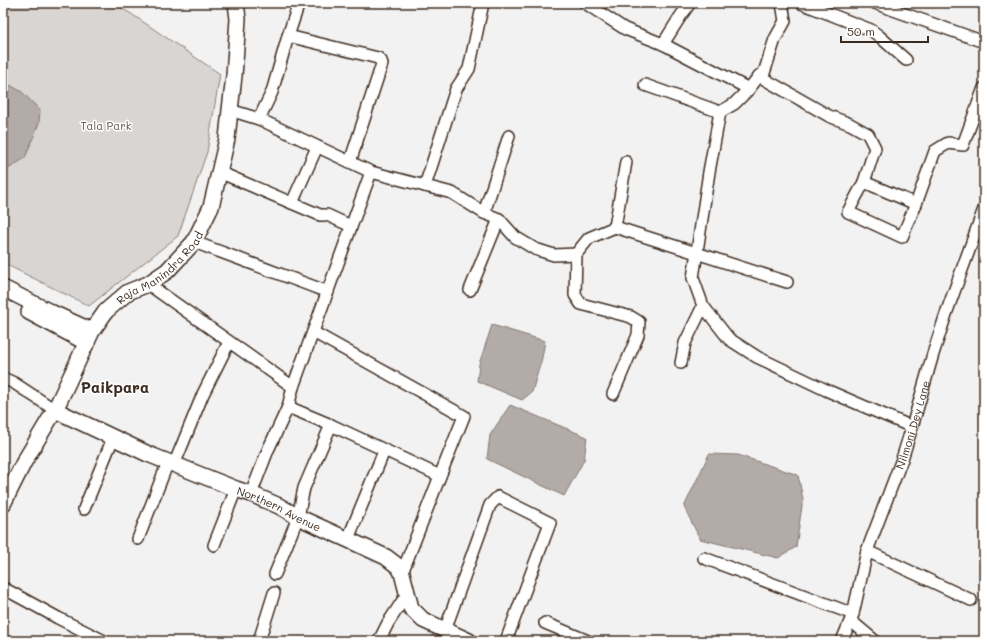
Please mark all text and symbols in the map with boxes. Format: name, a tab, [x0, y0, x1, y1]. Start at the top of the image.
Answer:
scale bar	[841, 18, 928, 44]
text: 50 m	[847, 23, 875, 39]
park label: Tala Park	[80, 118, 132, 133]
street label: Raja Manindra Road	[112, 228, 206, 307]
district label: Paikpara	[81, 377, 149, 397]
street label: Nilmoni Dey Lane	[891, 378, 933, 471]
street label: Northern Avenue	[235, 482, 324, 534]

